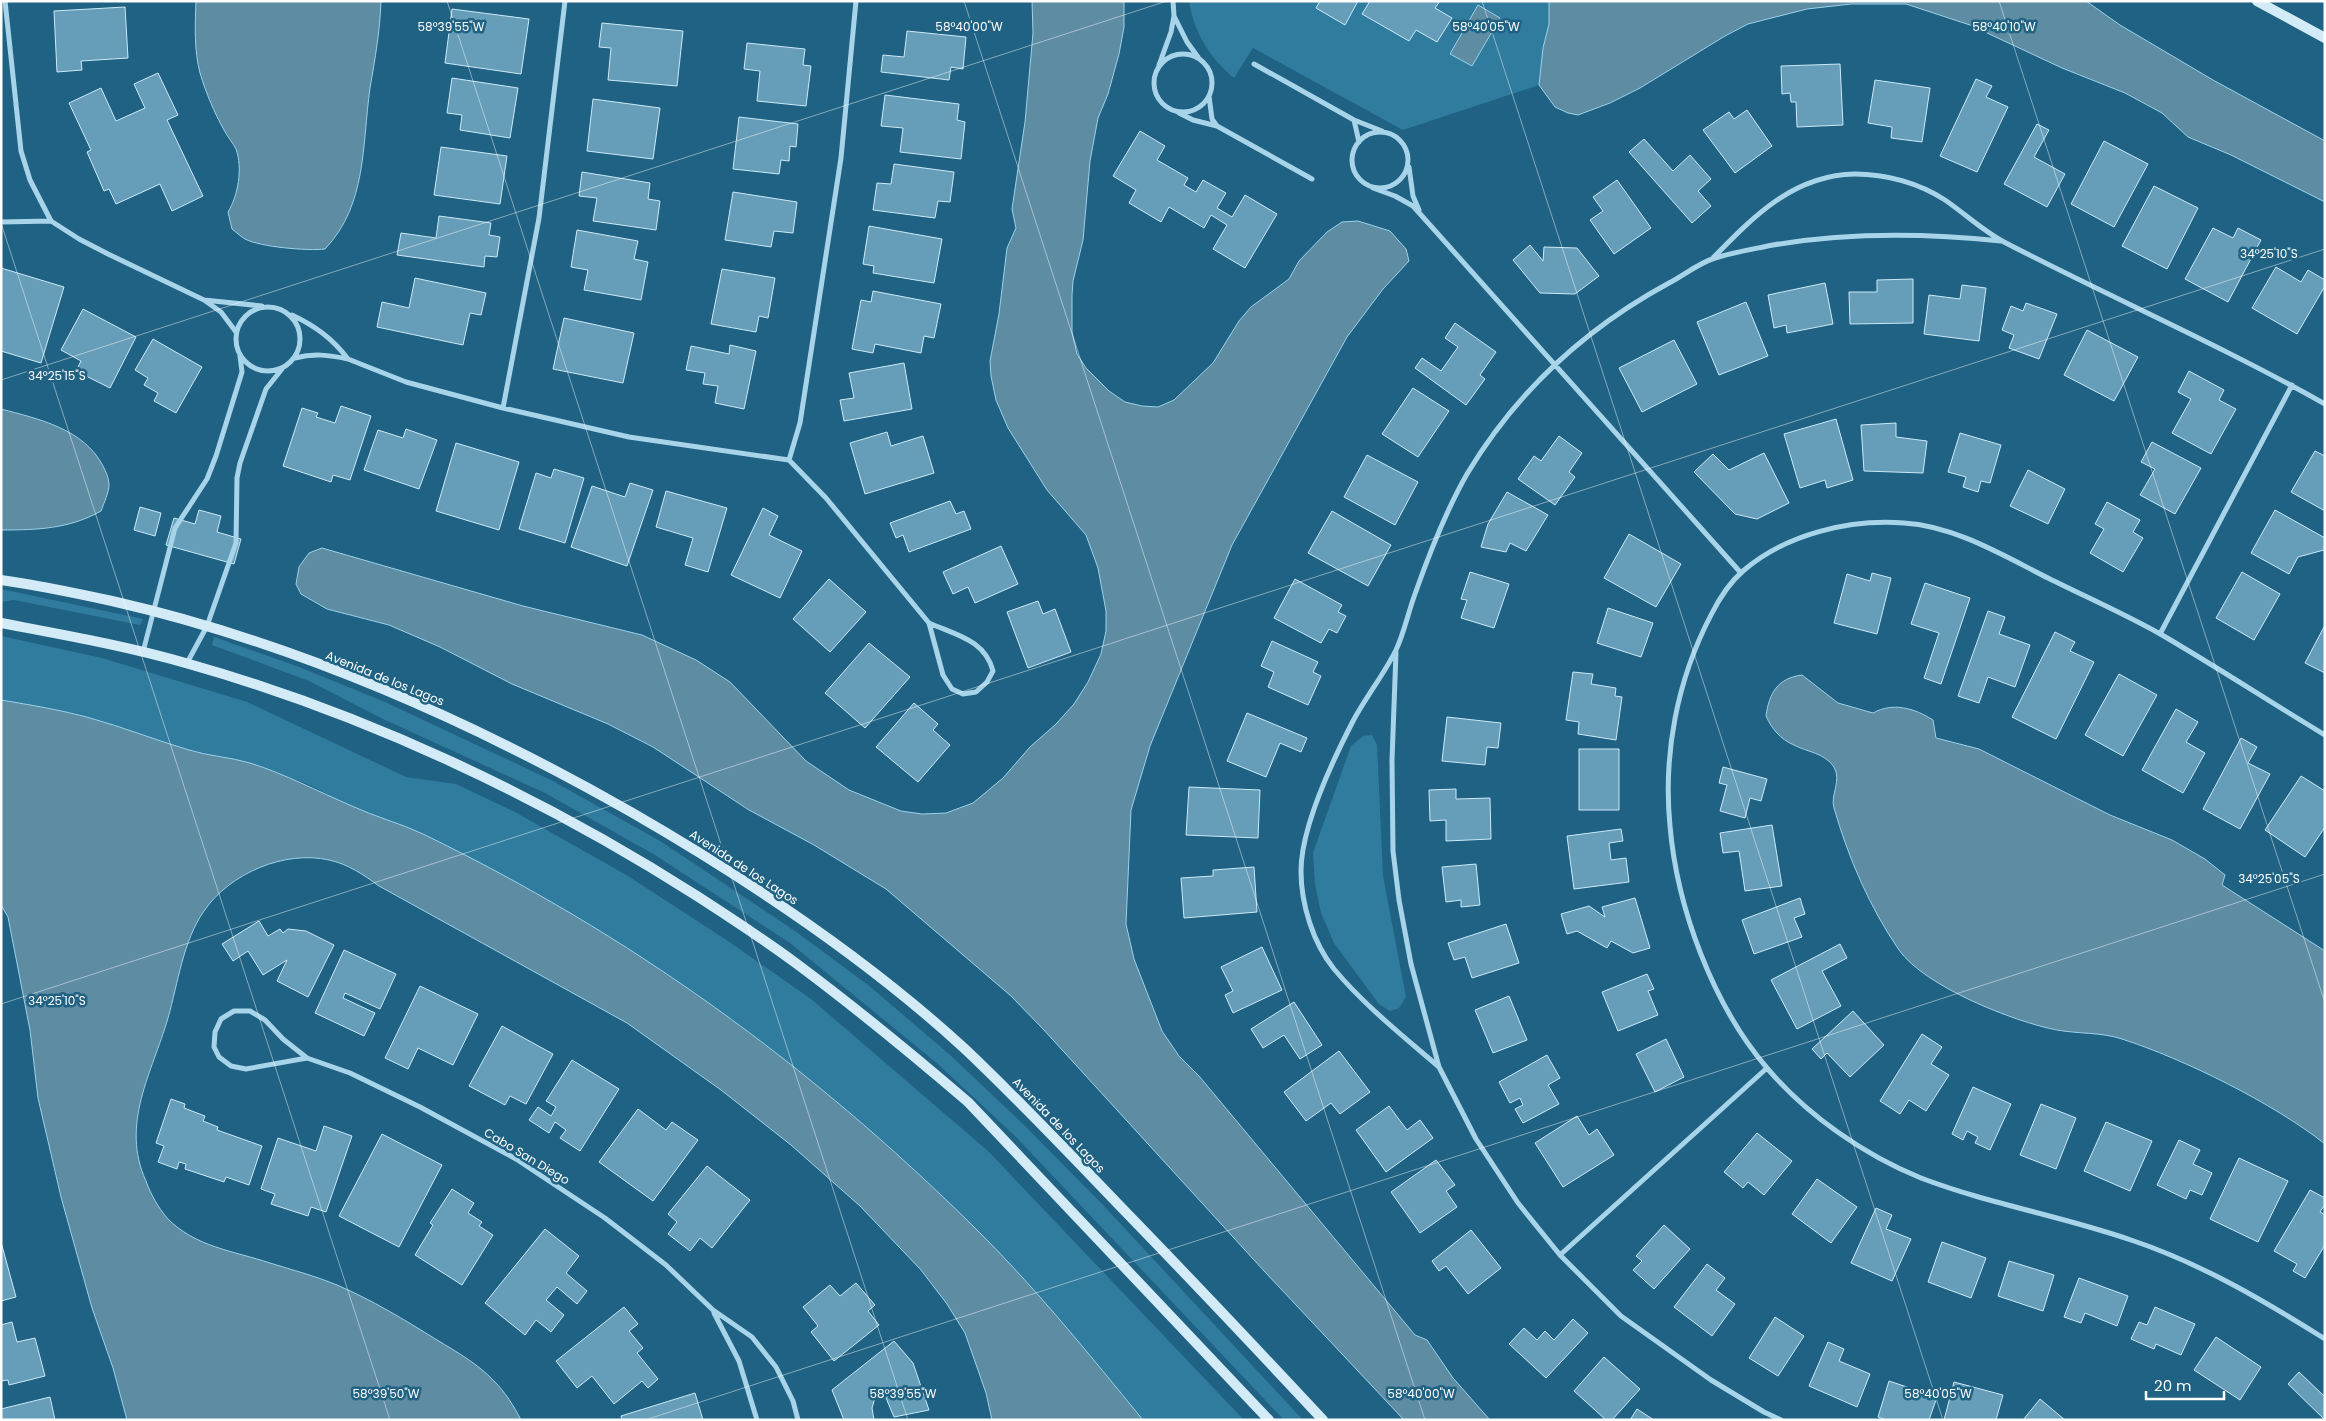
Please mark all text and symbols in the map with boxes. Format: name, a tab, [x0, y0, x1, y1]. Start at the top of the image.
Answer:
text: 58°39'55"W	[418, 18, 485, 35]
text: 58°40'00"W	[935, 18, 1003, 35]
text: 58°40'05"W	[1452, 18, 1520, 35]
text: 58°40'10"W	[1972, 18, 2036, 35]
text: 34°25'10"S	[2240, 245, 2298, 262]
text: 34°25'15"S	[28, 367, 86, 384]
street label: Avenida de los Lagos	[323, 646, 447, 710]
street label: Avenida de los Lagos	[686, 825, 802, 909]
text: 34°25'05"S	[2238, 870, 2300, 887]
text: 34°25'10"S	[28, 992, 86, 1009]
street label: Avenida de los Lagos	[1009, 1074, 1109, 1176]
street label: Cabo San Diego	[481, 1124, 573, 1188]
scale bar	[2146, 1368, 2224, 1400]
text: 20 m	[2154, 1375, 2192, 1396]
text: 58°39'50"W	[353, 1385, 420, 1402]
text: 58°39'55"W	[870, 1385, 937, 1402]
text: 58°40'00"W	[1387, 1385, 1455, 1402]
text: 58°40'05"W	[1904, 1385, 1972, 1402]

